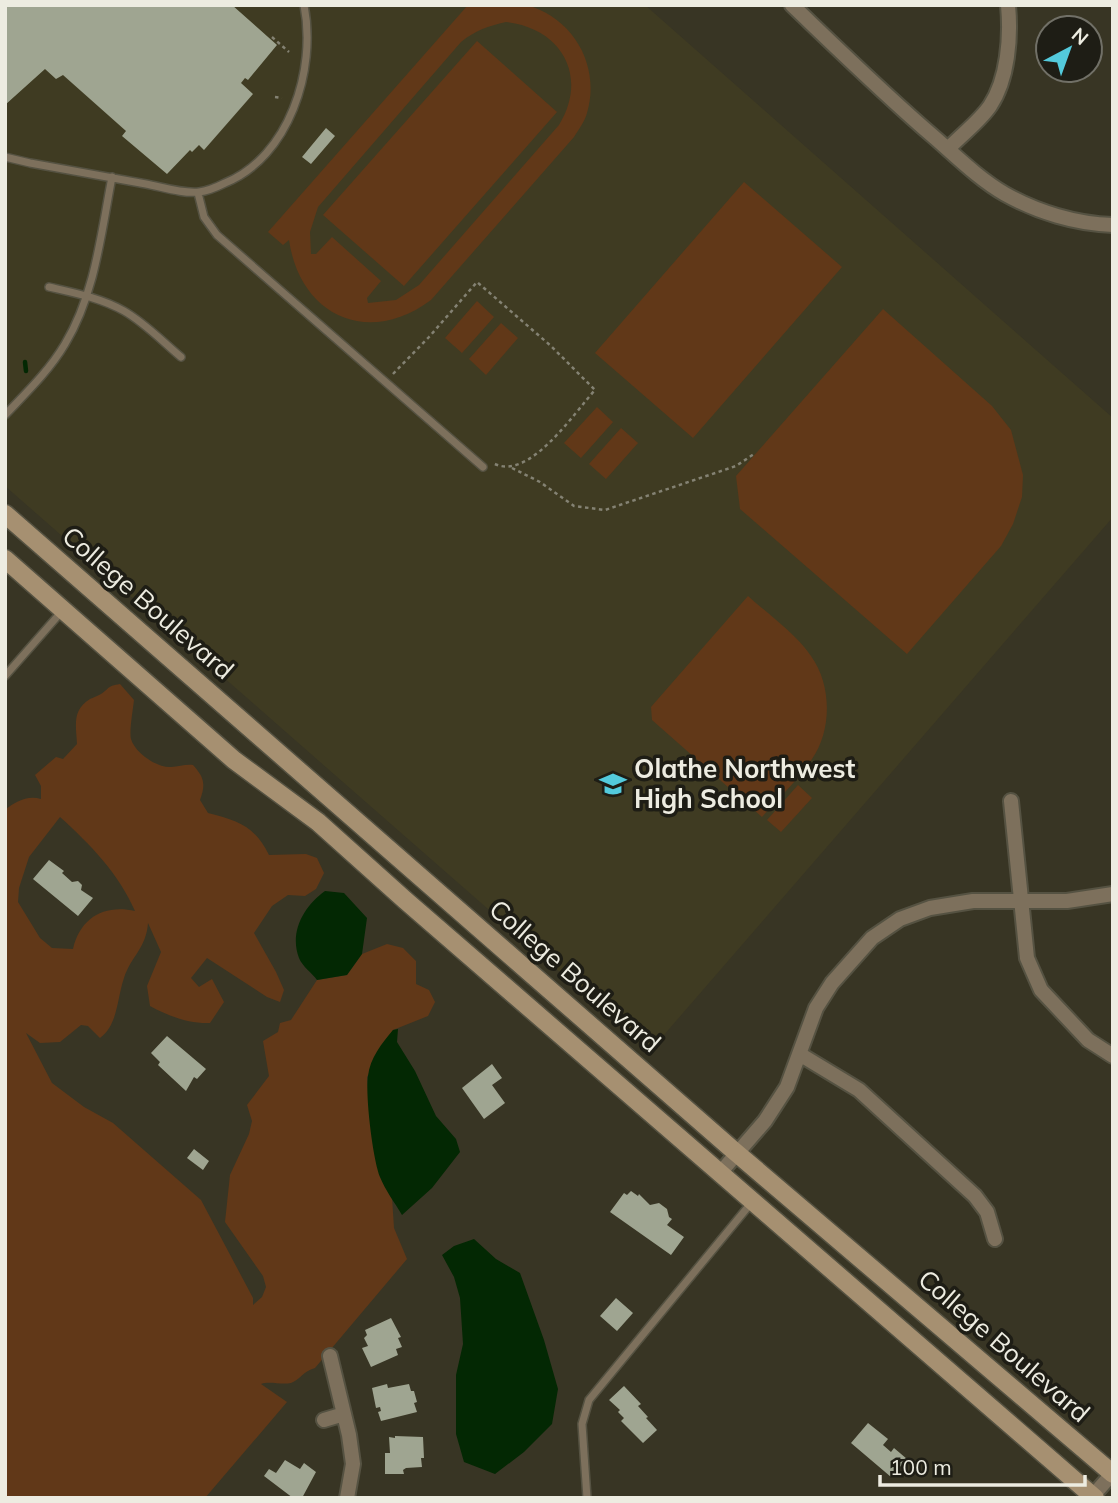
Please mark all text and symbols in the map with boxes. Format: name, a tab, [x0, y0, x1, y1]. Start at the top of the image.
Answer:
north arrow	[1034, 14, 1104, 84]
text: N	[1067, 22, 1093, 50]
street label: College Boulevard	[56, 519, 241, 686]
place label: Olathe Northwest High School	[634, 752, 855, 815]
school or university icon: Olathe Northwest High School	[598, 769, 628, 799]
street label: College Boulevard	[483, 892, 668, 1059]
street label: College Boulevard	[912, 1262, 1097, 1429]
scale bar	[880, 1444, 1085, 1488]
text: 100 m	[890, 1454, 952, 1480]

